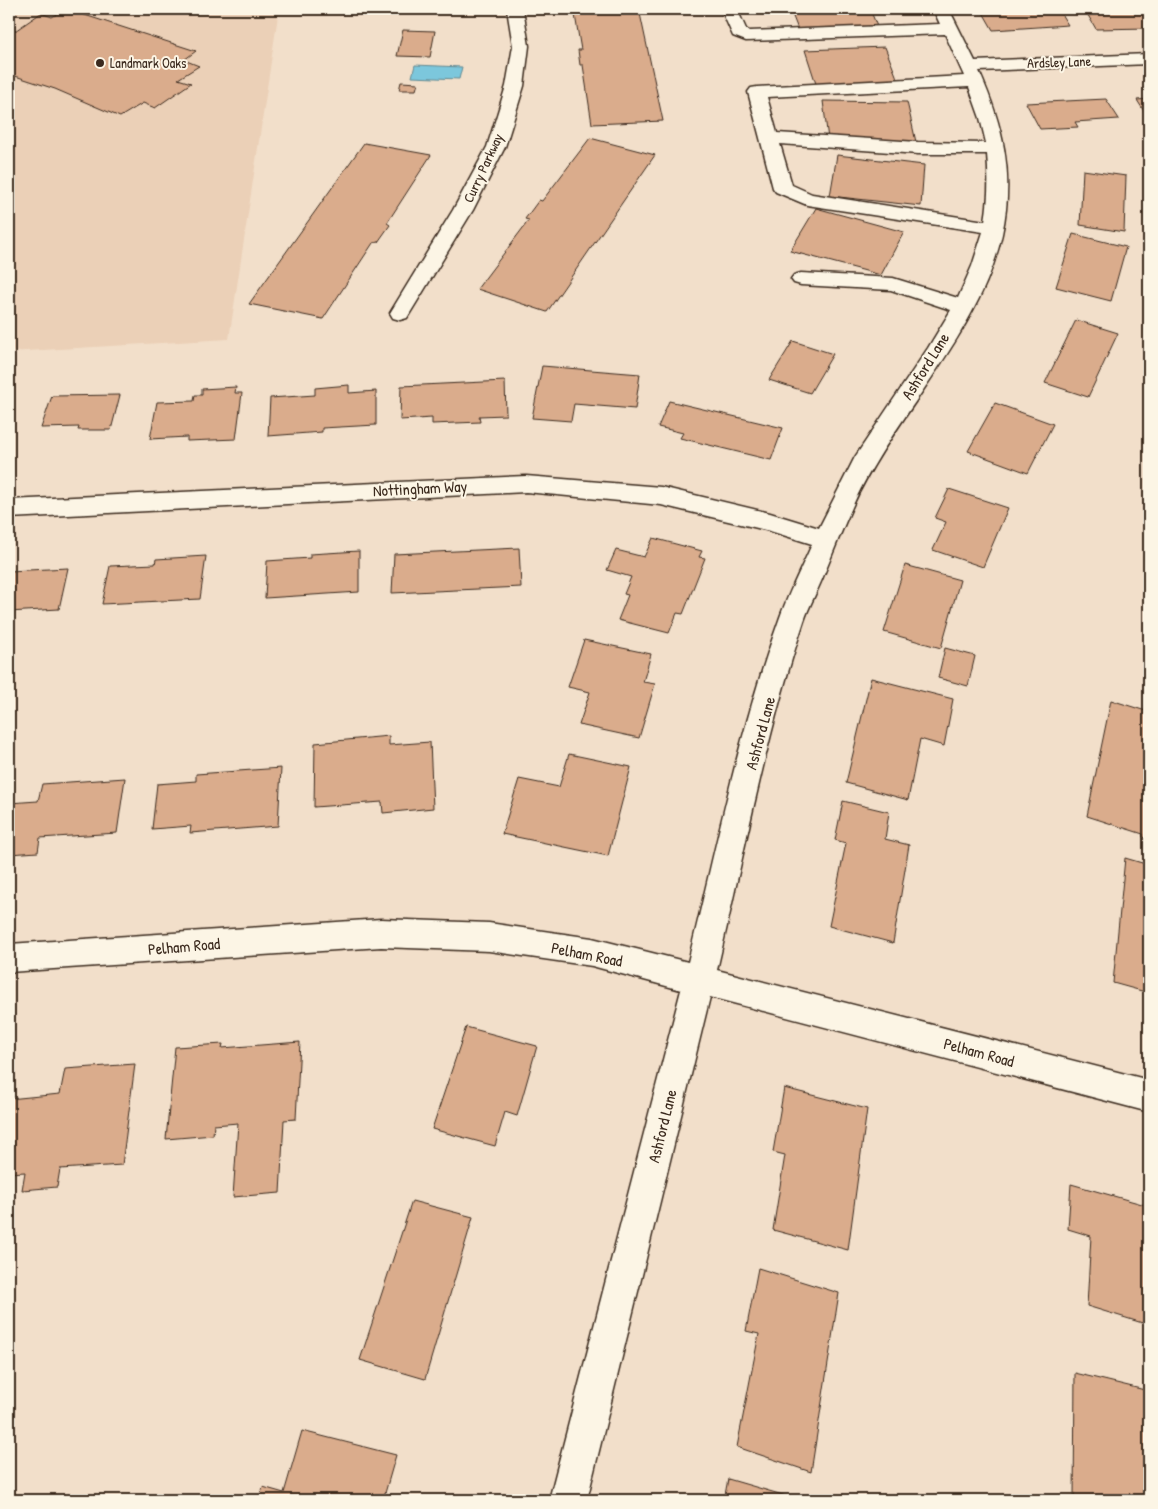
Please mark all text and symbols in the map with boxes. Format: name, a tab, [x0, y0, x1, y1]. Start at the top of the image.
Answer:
street label: Ardsley Lane	[1027, 51, 1092, 73]
place label: Landmark Oaks	[110, 53, 186, 72]
marker: Landmark Oaks	[94, 57, 106, 69]
street label: Curry Parkway	[458, 130, 508, 206]
street label: Ashford Lane	[896, 328, 954, 404]
street label: Nottingham Way	[372, 475, 468, 501]
street label: Ashford Lane	[740, 693, 780, 772]
street label: Pelham Road	[147, 932, 221, 960]
street label: Pelham Road	[550, 936, 624, 972]
street label: Pelham Road	[941, 1032, 1017, 1072]
street label: Ashford Lane	[642, 1086, 682, 1165]

